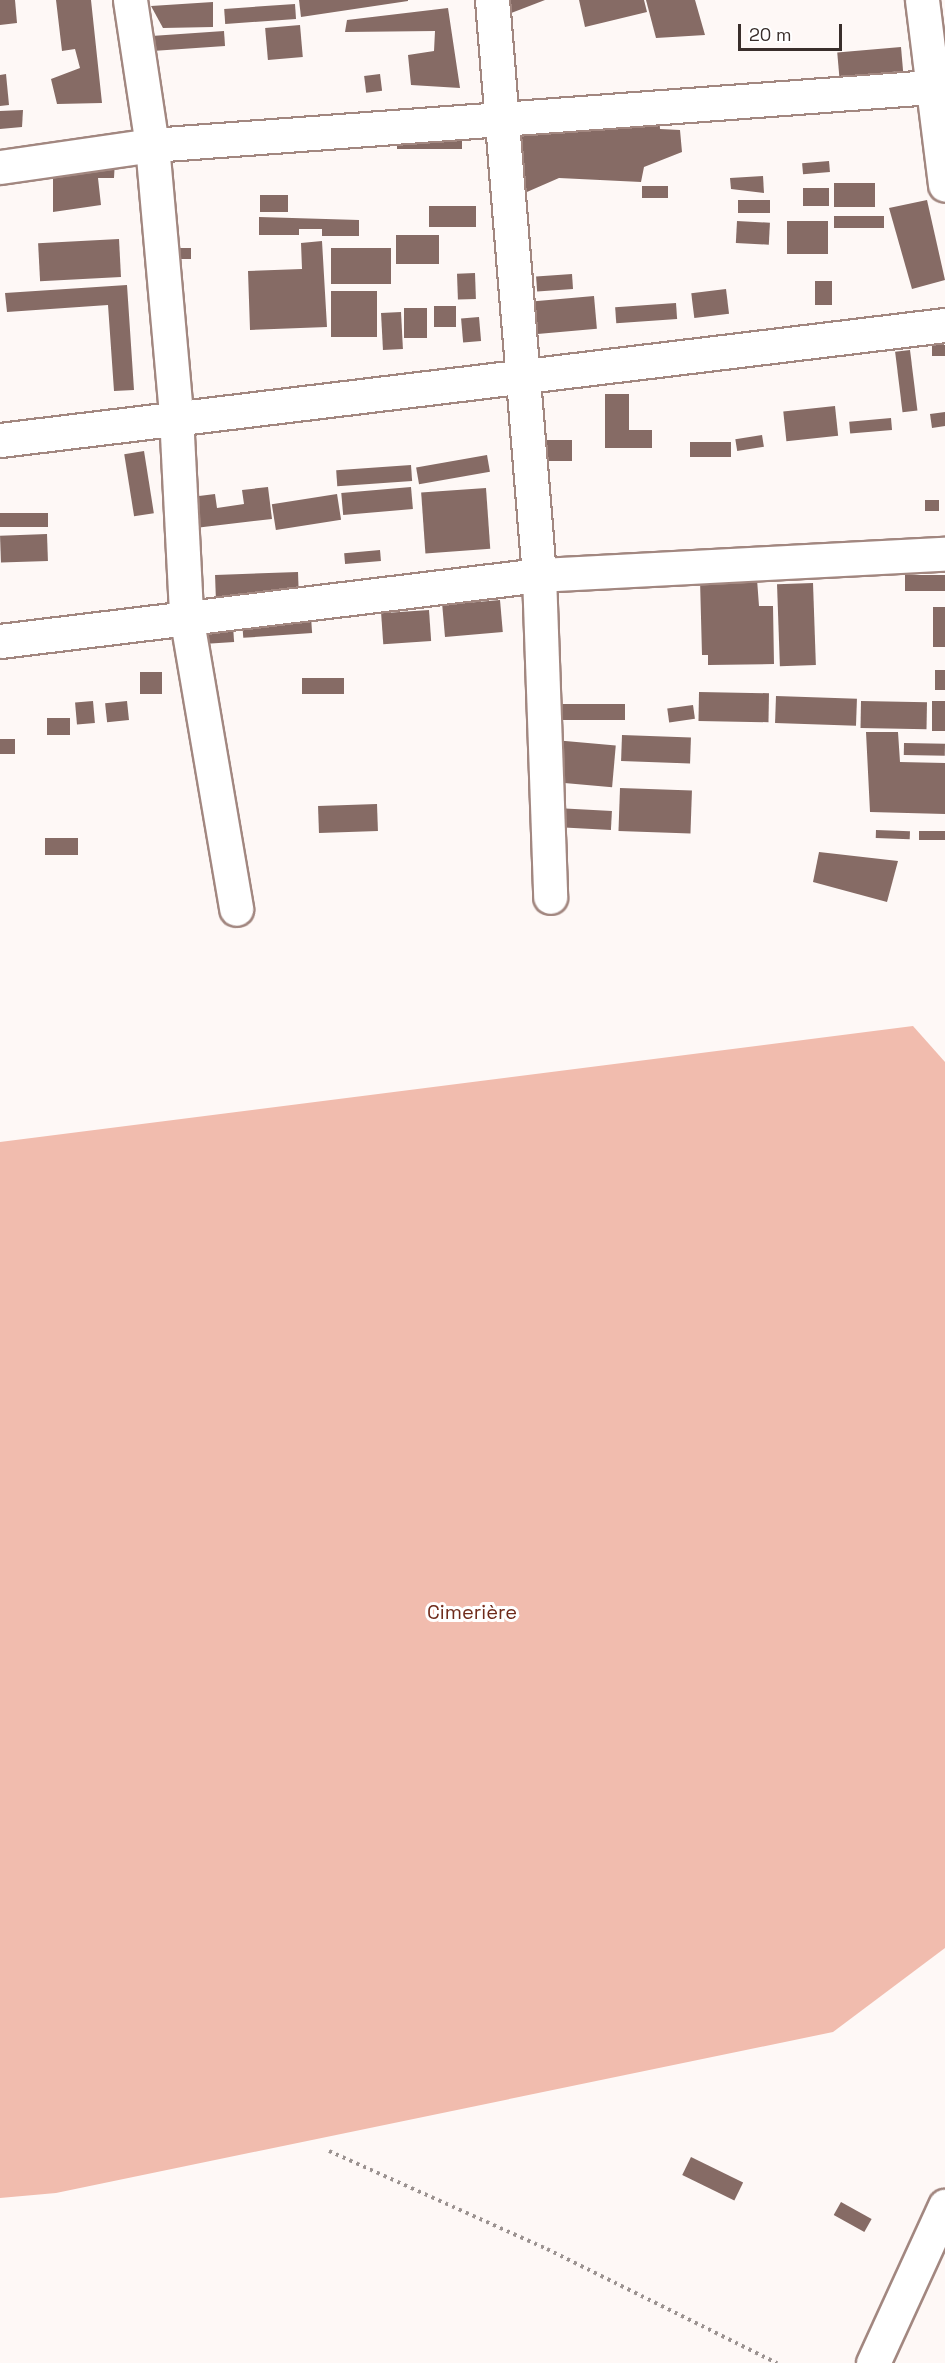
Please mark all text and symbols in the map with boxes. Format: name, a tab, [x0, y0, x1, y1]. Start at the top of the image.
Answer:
scale bar	[741, 12, 844, 50]
text: 20 m	[749, 23, 792, 46]
park label: Cimerière	[427, 1600, 517, 1624]

